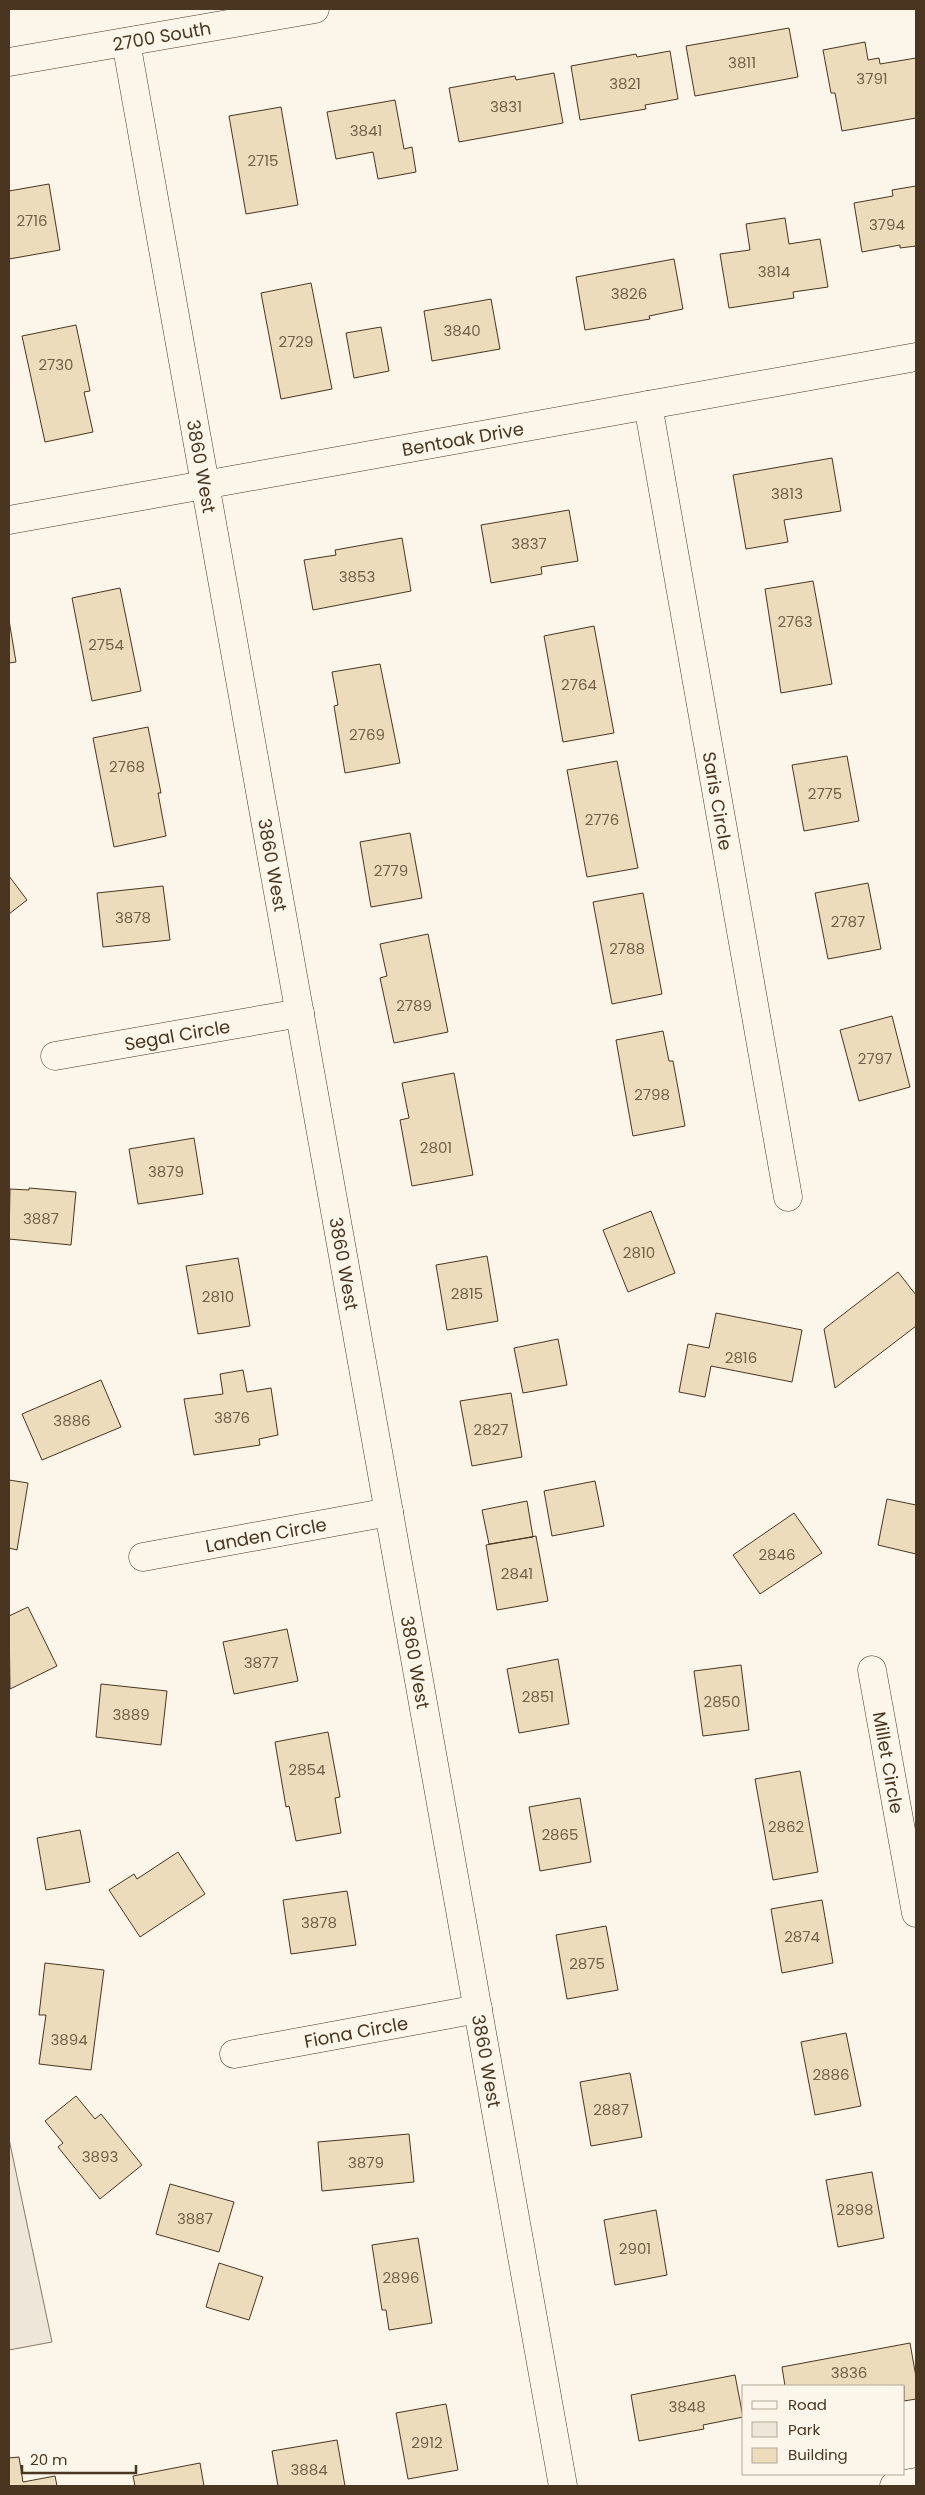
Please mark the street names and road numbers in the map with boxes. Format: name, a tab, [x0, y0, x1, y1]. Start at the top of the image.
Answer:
street label: 2700 South	[111, 15, 213, 56]
street label: Bentoak Drive	[400, 415, 526, 462]
street label: 3860 West	[181, 418, 222, 515]
street label: Saris Circle	[697, 750, 739, 852]
street label: 3860 West	[253, 816, 294, 914]
street label: Segal Circle	[122, 1013, 232, 1056]
street label: 3860 West	[324, 1215, 365, 1312]
street label: Landen Circle	[203, 1511, 329, 1558]
street label: 3860 West	[395, 1614, 436, 1711]
street label: Millet Circle	[867, 1710, 910, 1815]
street label: Fiona Circle	[302, 2010, 410, 2053]
street label: 3860 West	[466, 2012, 508, 2110]

